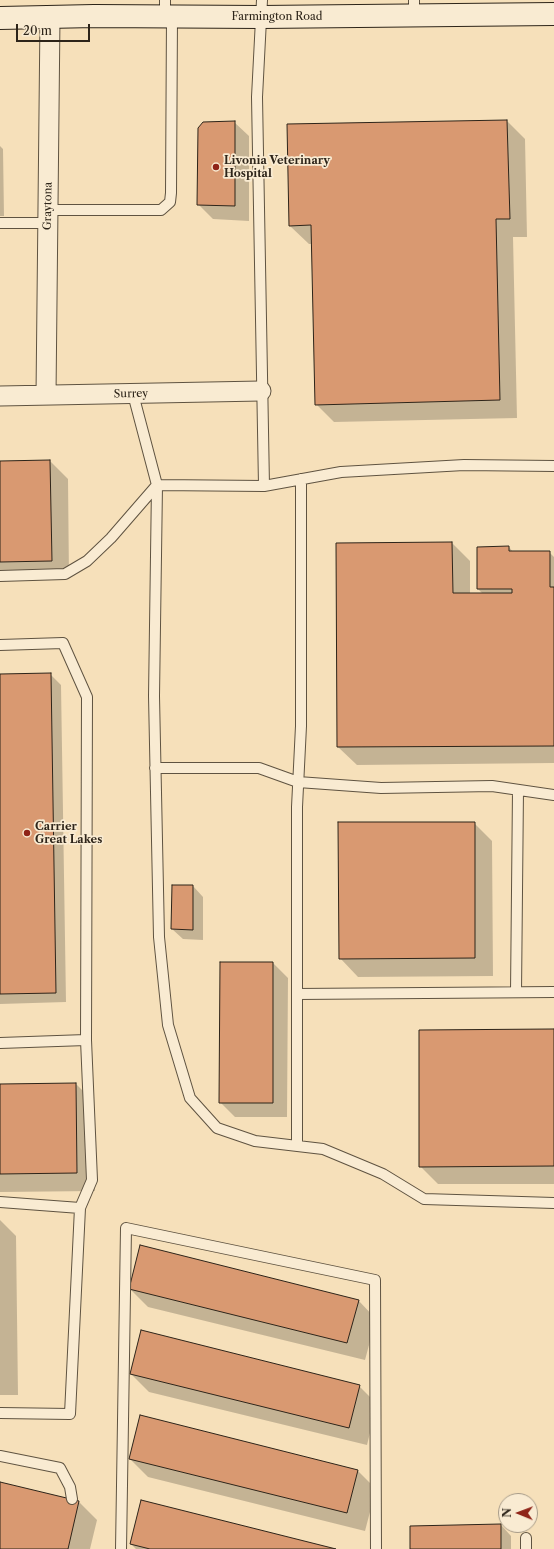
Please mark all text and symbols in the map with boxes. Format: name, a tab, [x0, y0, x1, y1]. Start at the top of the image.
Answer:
street label: Farmington Road	[231, 10, 323, 24]
scale bar	[18, 16, 92, 42]
text: 20 m	[23, 23, 52, 38]
place label: Livonia Veterinary Hospital	[224, 154, 330, 180]
marker: Livonia Veterinary Hospital	[211, 162, 221, 172]
street label: Graytona	[41, 182, 55, 230]
street label: Surrey	[114, 387, 148, 401]
place label: Carrier Great Lakes	[35, 820, 102, 846]
marker: Carrier Great Lakes	[22, 828, 32, 838]
north arrow	[498, 1493, 538, 1533]
text: N	[500, 1508, 514, 1518]

